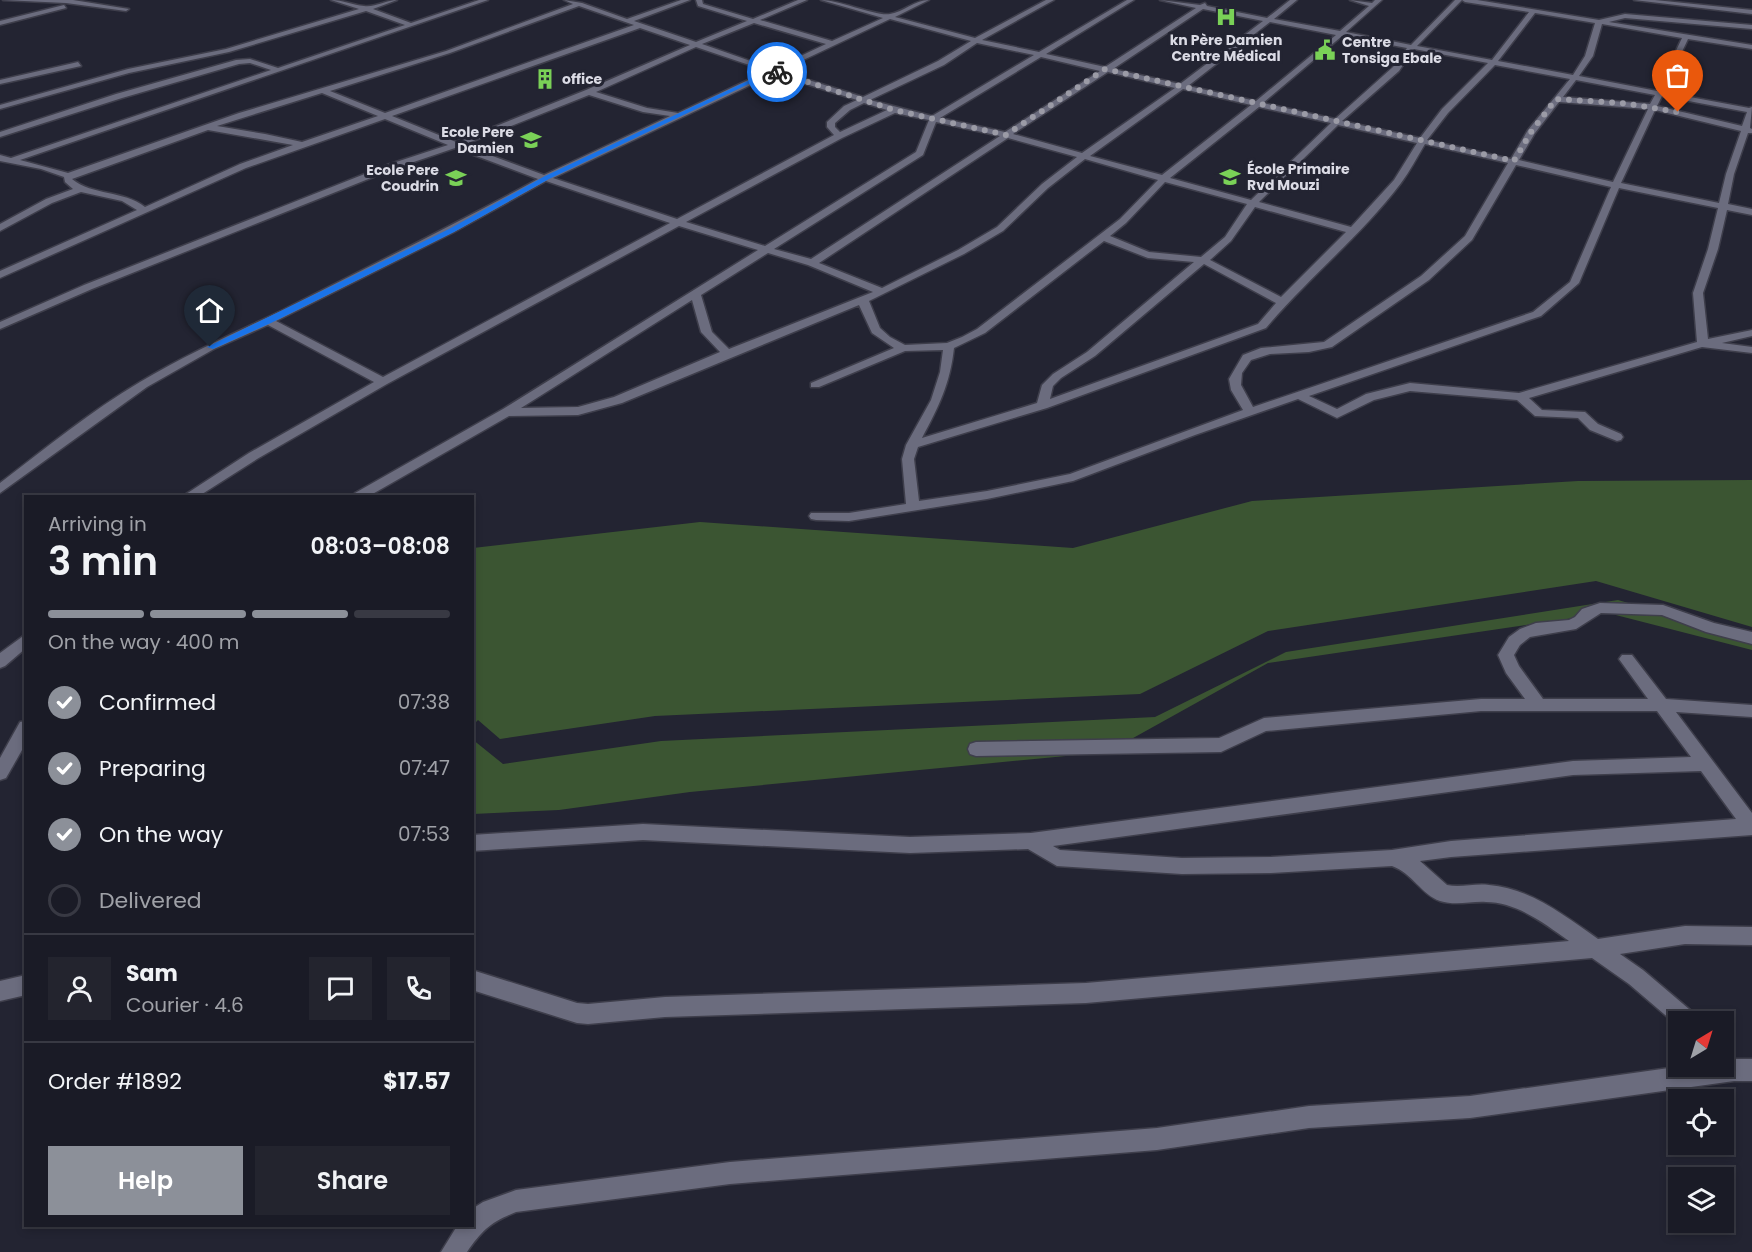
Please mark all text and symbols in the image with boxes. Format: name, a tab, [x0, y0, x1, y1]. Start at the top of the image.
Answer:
hospital icon: kn Père Damien Centre Médical	[1214, 5, 1238, 29]
place label: kn Père Damien Centre Médical	[1170, 30, 1282, 66]
place label: Centre Tonsiga Ebale	[1342, 32, 1442, 68]
public building icon: Centre Tonsiga Ebale	[1313, 38, 1337, 62]
courier	[747, 42, 807, 102]
pin	[1652, 50, 1703, 112]
icon: bike	[761, 56, 794, 89]
icon: bag	[1661, 59, 1694, 92]
building icon: office	[533, 67, 557, 91]
place label: office	[562, 69, 603, 89]
place label: Ecole Pere Damien	[441, 122, 514, 158]
school or university icon: Ecole Pere Damien	[519, 128, 543, 152]
place label: École Primaire Rvd Mouzi	[1247, 159, 1350, 195]
place label: Ecole Pere Coudrin	[366, 160, 439, 196]
school or university icon: École Primaire Rvd Mouzi	[1218, 165, 1242, 189]
school or university icon: Ecole Pere Coudrin	[444, 166, 468, 190]
pin	[184, 285, 235, 347]
icon: home	[193, 294, 226, 327]
text: Arriving in	[48, 510, 147, 538]
text: 08:03–08:08	[311, 531, 450, 562]
text: 3 min	[48, 534, 158, 589]
text: On the way · 400 m	[48, 628, 239, 656]
icon: check	[48, 686, 81, 719]
text: Confirmed	[99, 687, 216, 718]
text: 07:38	[398, 688, 450, 716]
icon: check	[48, 752, 81, 785]
text: Preparing	[99, 753, 206, 784]
text: 07:47	[399, 754, 450, 782]
icon: check	[48, 818, 81, 851]
text: On the way	[99, 819, 223, 850]
text: 07:53	[398, 820, 450, 848]
text: Delivered	[99, 885, 202, 916]
button: person	[48, 957, 111, 1020]
button: chat	[309, 957, 372, 1020]
button: phone	[387, 957, 450, 1020]
text: Sam	[126, 958, 178, 989]
text: Courier · 4.6	[126, 991, 244, 1019]
north arrow	[1668, 1011, 1734, 1077]
map controls	[1668, 1011, 1734, 1233]
text: Order #1892	[48, 1066, 182, 1097]
text: $17.57	[383, 1066, 450, 1097]
button: locate	[1668, 1089, 1734, 1155]
button: Help	[48, 1146, 243, 1215]
button: Share	[255, 1146, 450, 1215]
button: layers	[1668, 1167, 1734, 1233]

